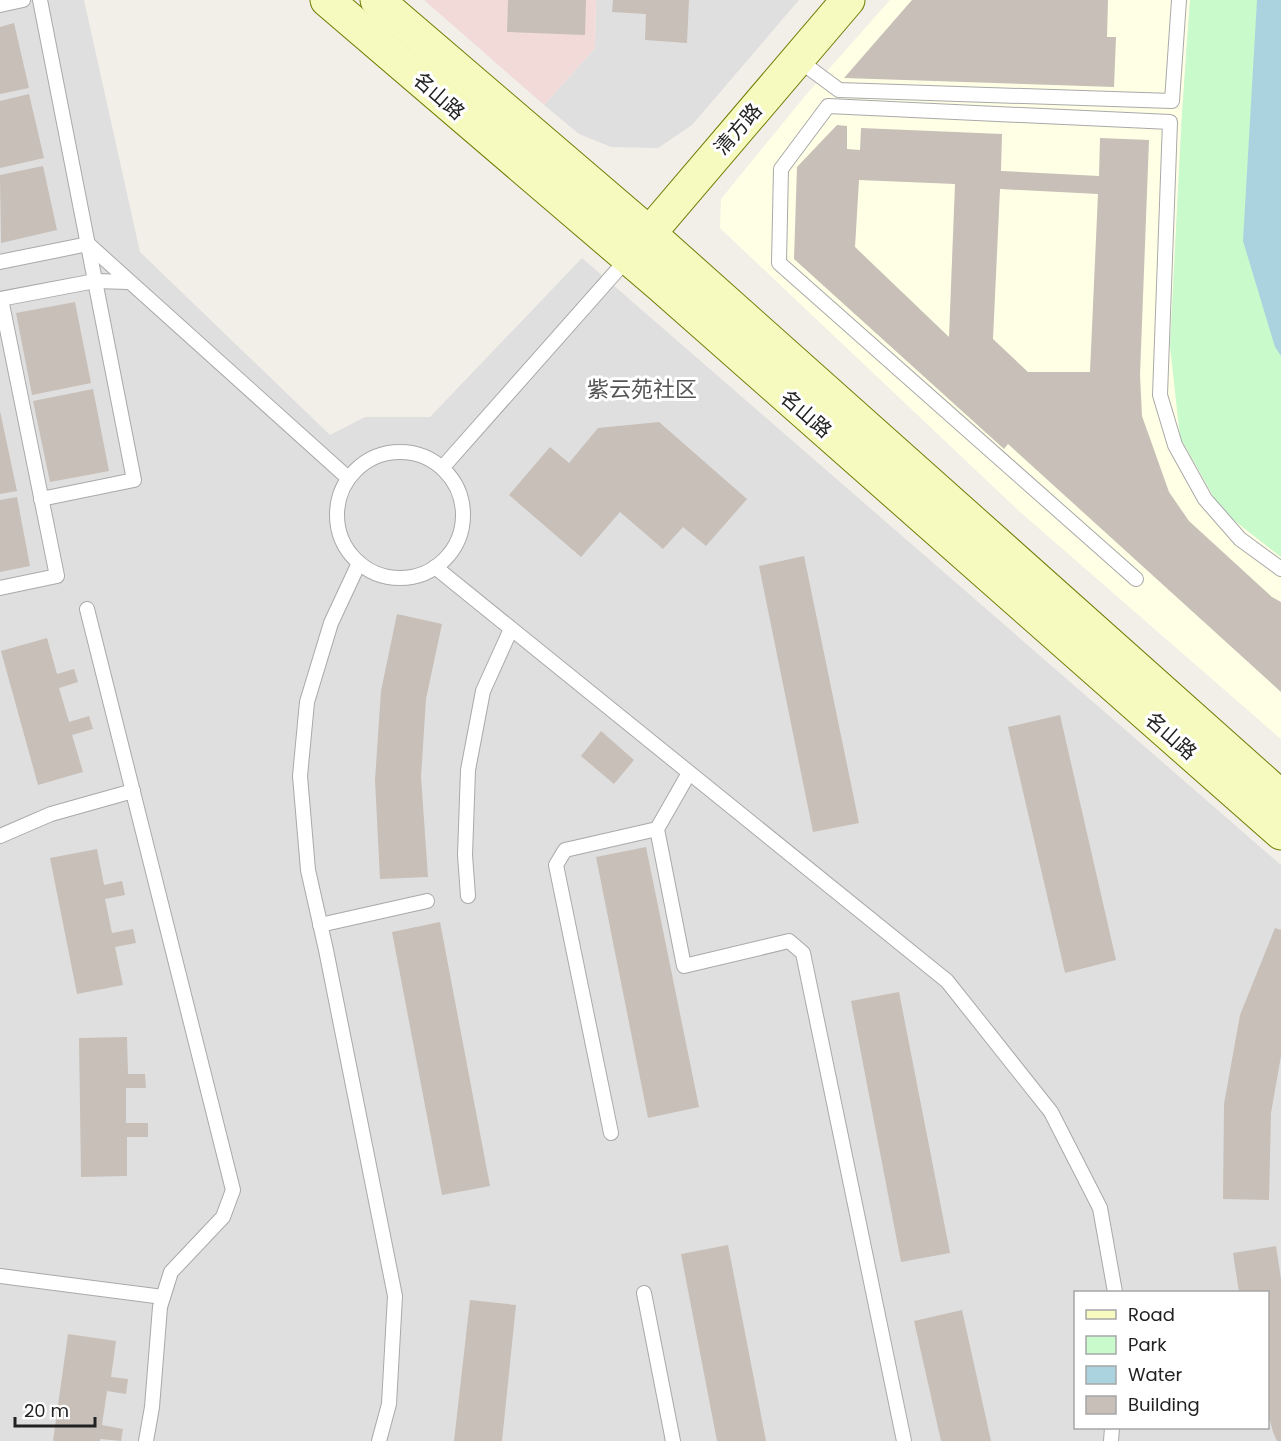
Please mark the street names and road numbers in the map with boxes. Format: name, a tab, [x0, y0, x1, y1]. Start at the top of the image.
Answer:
street label: 名山路	[407, 66, 471, 126]
street label: 清方路	[708, 97, 768, 161]
street label: 名山路	[774, 384, 838, 444]
street label: 名山路	[1139, 706, 1203, 766]

